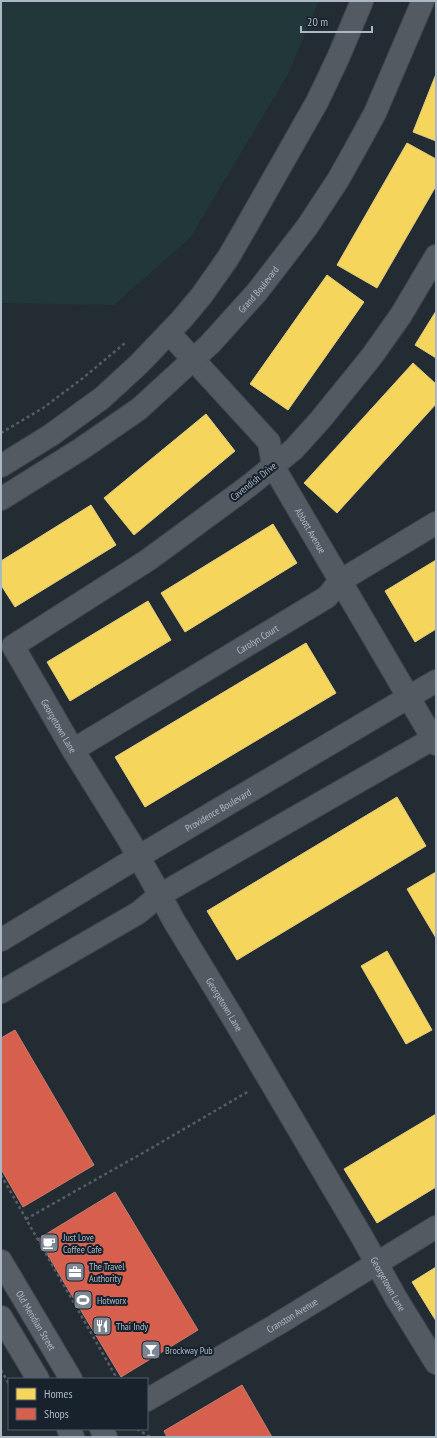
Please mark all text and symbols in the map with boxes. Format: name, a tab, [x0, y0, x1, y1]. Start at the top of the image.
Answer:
scale bar	[301, 8, 372, 34]
text: 20 m	[307, 14, 328, 29]
street label: Grand Boulevard	[235, 263, 282, 316]
street label: Cavendish Drive	[227, 459, 279, 504]
street label: Abbott Avenue	[292, 506, 329, 556]
street label: Carolyn Court	[234, 622, 281, 657]
street label: Georgetown Lane	[38, 697, 79, 756]
street label: Providence Boulevard	[183, 786, 254, 835]
street label: Georgetown Lane	[203, 975, 245, 1034]
place label: Just Love Coffee Cafe	[62, 1231, 102, 1256]
cafe icon: Just Love Coffee Cafe	[38, 1232, 60, 1254]
street label: Georgetown Lane	[367, 1255, 409, 1314]
place label: The Travel Authority	[89, 1260, 125, 1285]
office icon: The Travel Authority	[64, 1261, 86, 1283]
street label: Old Meridian Street	[13, 1288, 59, 1353]
sports icon: Hotworx	[72, 1289, 94, 1311]
place label: Hotworx	[97, 1294, 126, 1307]
street label: Cranston Avenue	[264, 1295, 320, 1336]
restaurant icon: Thai Indy	[91, 1315, 113, 1337]
place label: Thai Indy	[116, 1320, 148, 1333]
bar icon: Brockway Pub	[140, 1339, 162, 1361]
place label: Brockway Pub	[165, 1344, 213, 1357]
legend	[8, 1378, 148, 1430]
text: Homes	[44, 1386, 72, 1401]
text: Shops	[44, 1406, 69, 1421]

